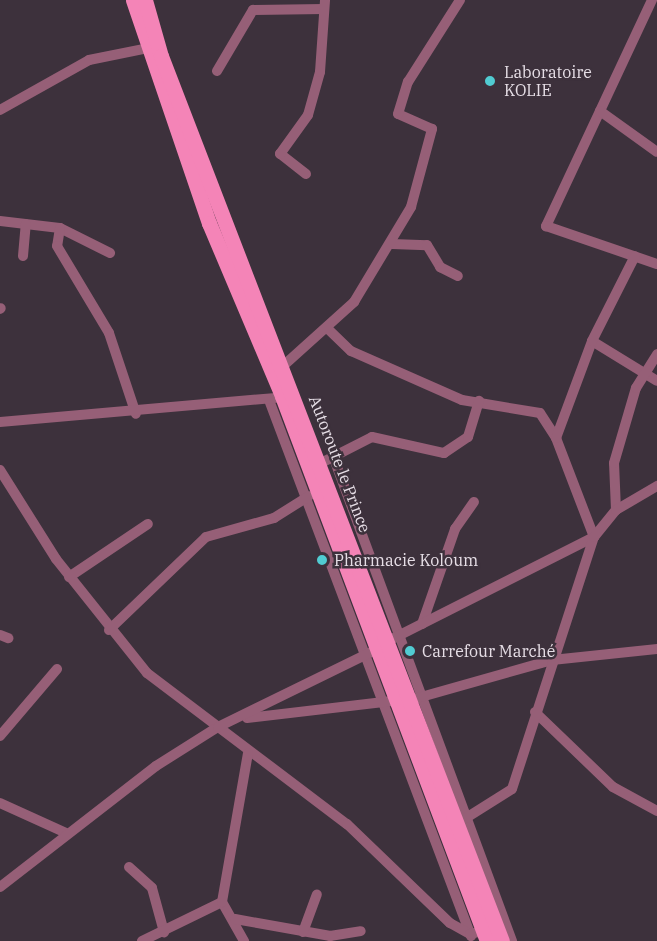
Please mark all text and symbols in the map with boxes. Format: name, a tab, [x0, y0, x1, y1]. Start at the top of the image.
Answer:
place label: Laboratoire KOLIE	[504, 62, 592, 100]
marker: Laboratoire KOLIE	[481, 72, 499, 90]
street label: Autoroute le Prince	[305, 393, 375, 535]
place label: Pharmacie Koloum	[334, 550, 478, 570]
marker: Pharmacie Koloum	[315, 553, 329, 567]
place label: Carrefour Marché	[422, 641, 555, 661]
marker: Carrefour Marché	[403, 644, 417, 658]

